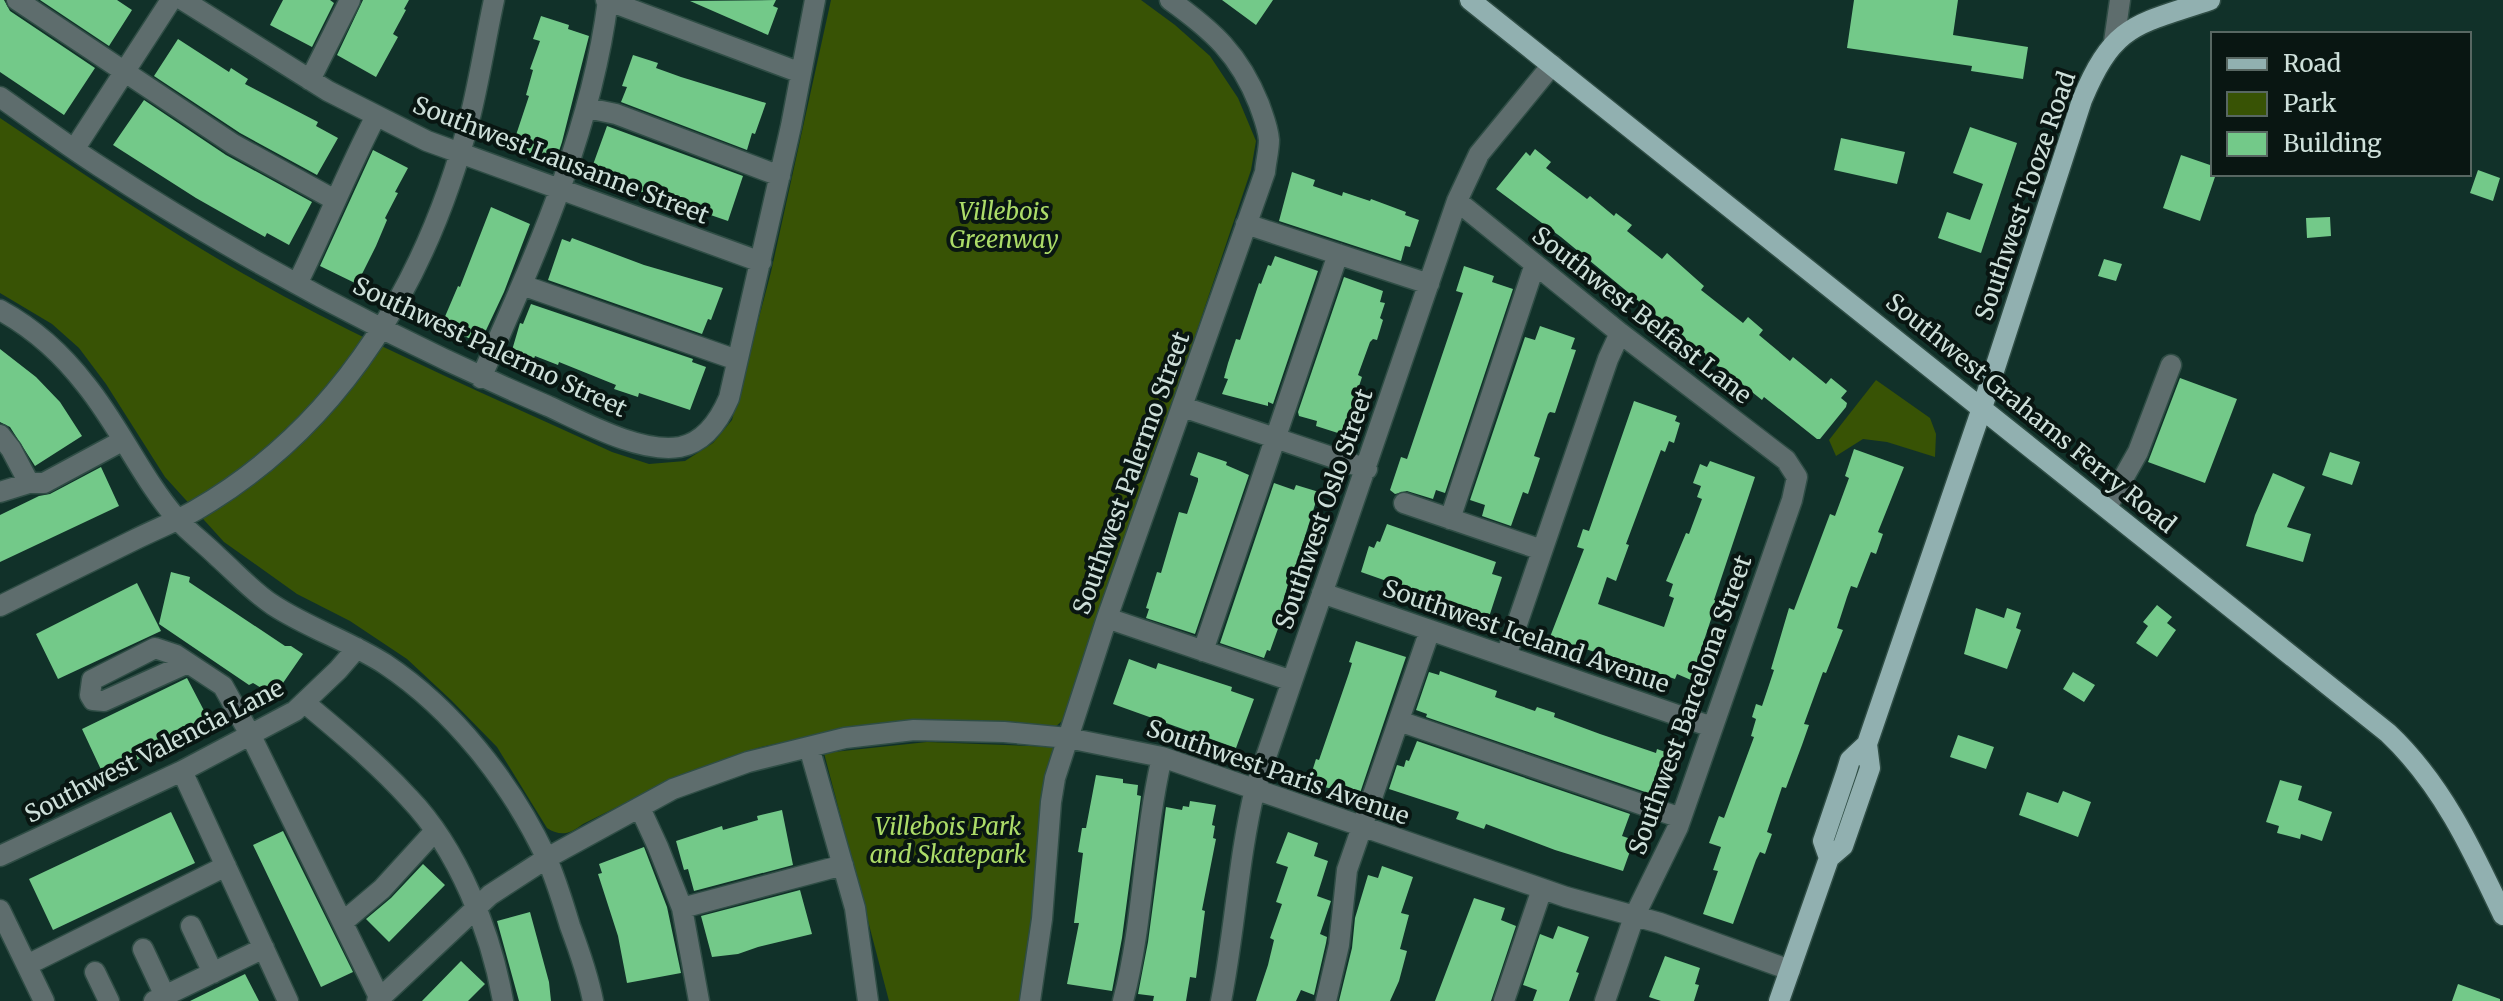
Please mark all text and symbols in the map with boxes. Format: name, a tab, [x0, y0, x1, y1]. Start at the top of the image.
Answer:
legend	[2211, 32, 2471, 176]
text: Road	[2283, 48, 2341, 79]
street label: Southwest Tooze Road	[1968, 67, 2082, 325]
text: Park	[2283, 88, 2337, 119]
street label: Southwest Lausanne Street	[409, 89, 714, 231]
text: Building	[2283, 128, 2382, 159]
park label: Villebois Greenway	[949, 196, 1059, 255]
street label: Southwest Belfast Lane	[1526, 220, 1758, 410]
street label: Southwest Palermo Street	[348, 270, 632, 424]
street label: Southwest Grahams Ferry Road	[1880, 286, 2182, 540]
street label: Southwest Palermo Street	[1065, 327, 1197, 619]
street label: Southwest Oslo Street	[1268, 384, 1380, 633]
street label: Southwest Barcelona Street	[1621, 550, 1759, 859]
street label: Southwest Iceland Avenue	[1379, 572, 1673, 700]
street label: Southwest Valencia Lane	[19, 672, 289, 830]
street label: Southwest Paris Avenue	[1143, 712, 1413, 832]
park label: Villebois Park and Skatepark	[869, 811, 1027, 870]

